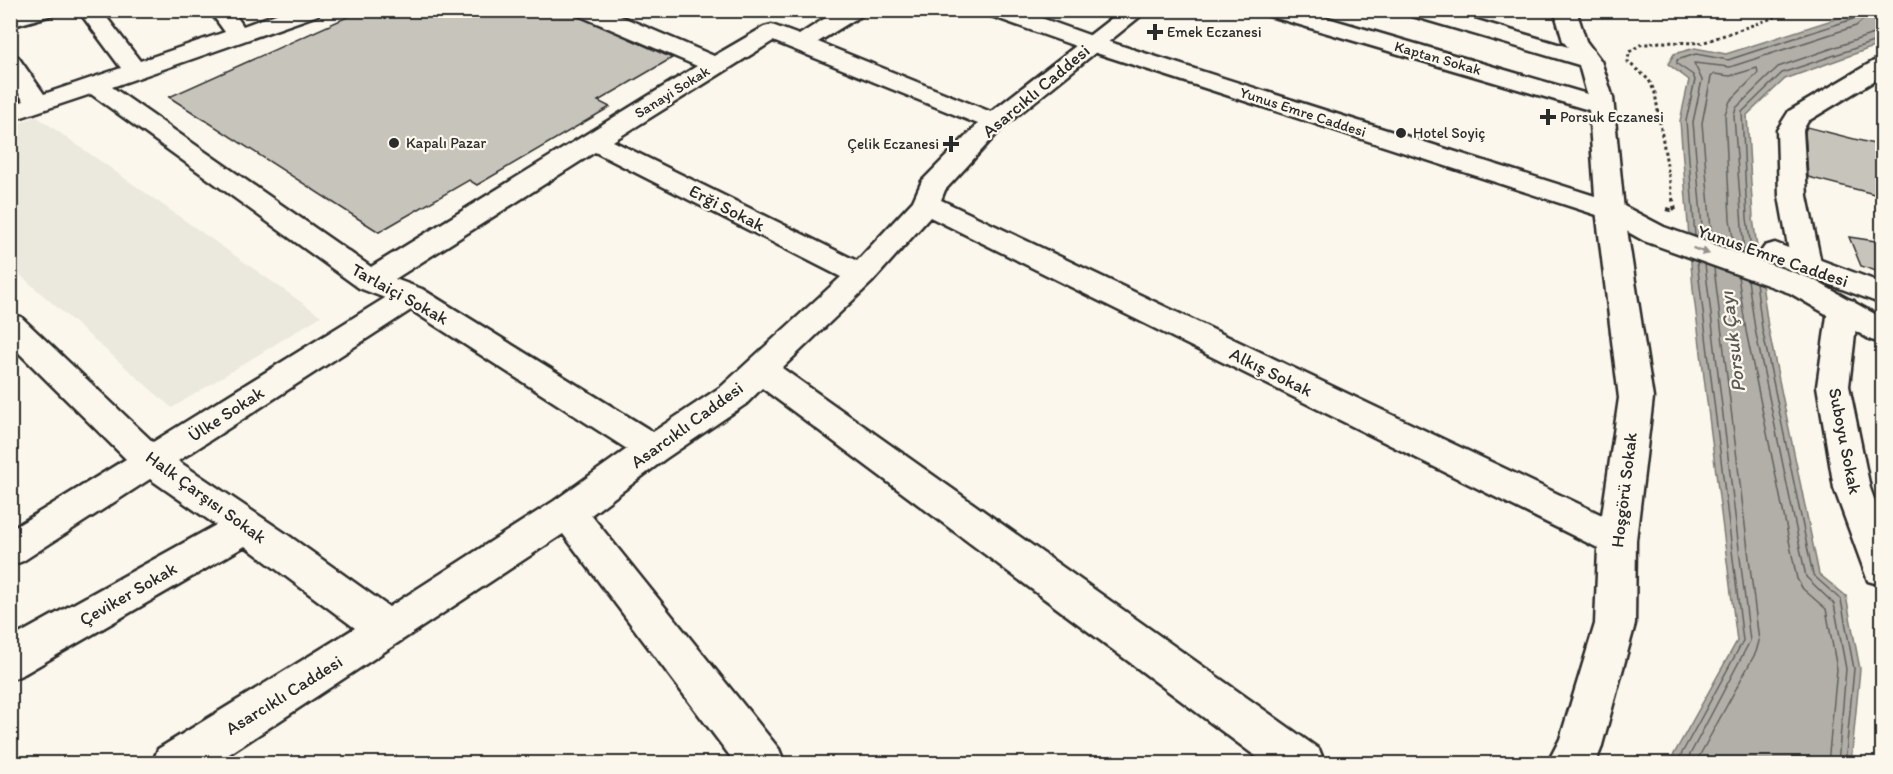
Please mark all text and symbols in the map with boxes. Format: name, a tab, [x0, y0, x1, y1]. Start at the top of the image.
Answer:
place label: Emek Eczanesi	[1167, 23, 1262, 41]
marker: Emek Eczanesi	[1148, 25, 1162, 39]
street label: Kaptan Sokak	[1393, 37, 1484, 79]
street label: Asarcıklı Caddesi	[978, 40, 1094, 142]
street label: Sanayi Sokak	[631, 62, 713, 122]
street label: Yunus Emre Caddesi	[1238, 83, 1368, 141]
place label: Porsuk Eczanesi	[1560, 108, 1664, 126]
marker: Porsuk Eczanesi	[1541, 110, 1555, 124]
place label: Hotel Soyiç	[1413, 124, 1485, 142]
marker: Hotel Soyiç	[1394, 126, 1408, 140]
place label: Kapalı Pazar	[406, 134, 486, 152]
place label: Çelik Eczanesi	[847, 135, 939, 153]
marker: Kapalı Pazar	[387, 136, 401, 150]
marker: Çelik Eczanesi	[944, 137, 958, 151]
street label: Erği Sokak	[685, 180, 769, 237]
street label: Yunus Emre Caddesi	[1695, 220, 1851, 292]
one-way arrow	[1692, 247, 1710, 257]
street label: Tarlaiçi Sokak	[348, 258, 452, 330]
water label: Porsuk Çayı	[1714, 289, 1750, 394]
street label: Alkış Sokak	[1226, 343, 1316, 401]
street label: Asarcıklı Caddesi	[627, 377, 747, 473]
street label: Ülke Sokak	[184, 381, 269, 447]
street label: Suboyu Sokak	[1824, 386, 1866, 497]
street label: Hoşgörü Sokak	[1606, 431, 1642, 549]
street label: Halk Çarşısı Sokak	[141, 446, 271, 548]
street label: Çeviker Sokak	[75, 557, 181, 631]
street label: Asarcıklı Caddesi	[222, 650, 346, 740]

